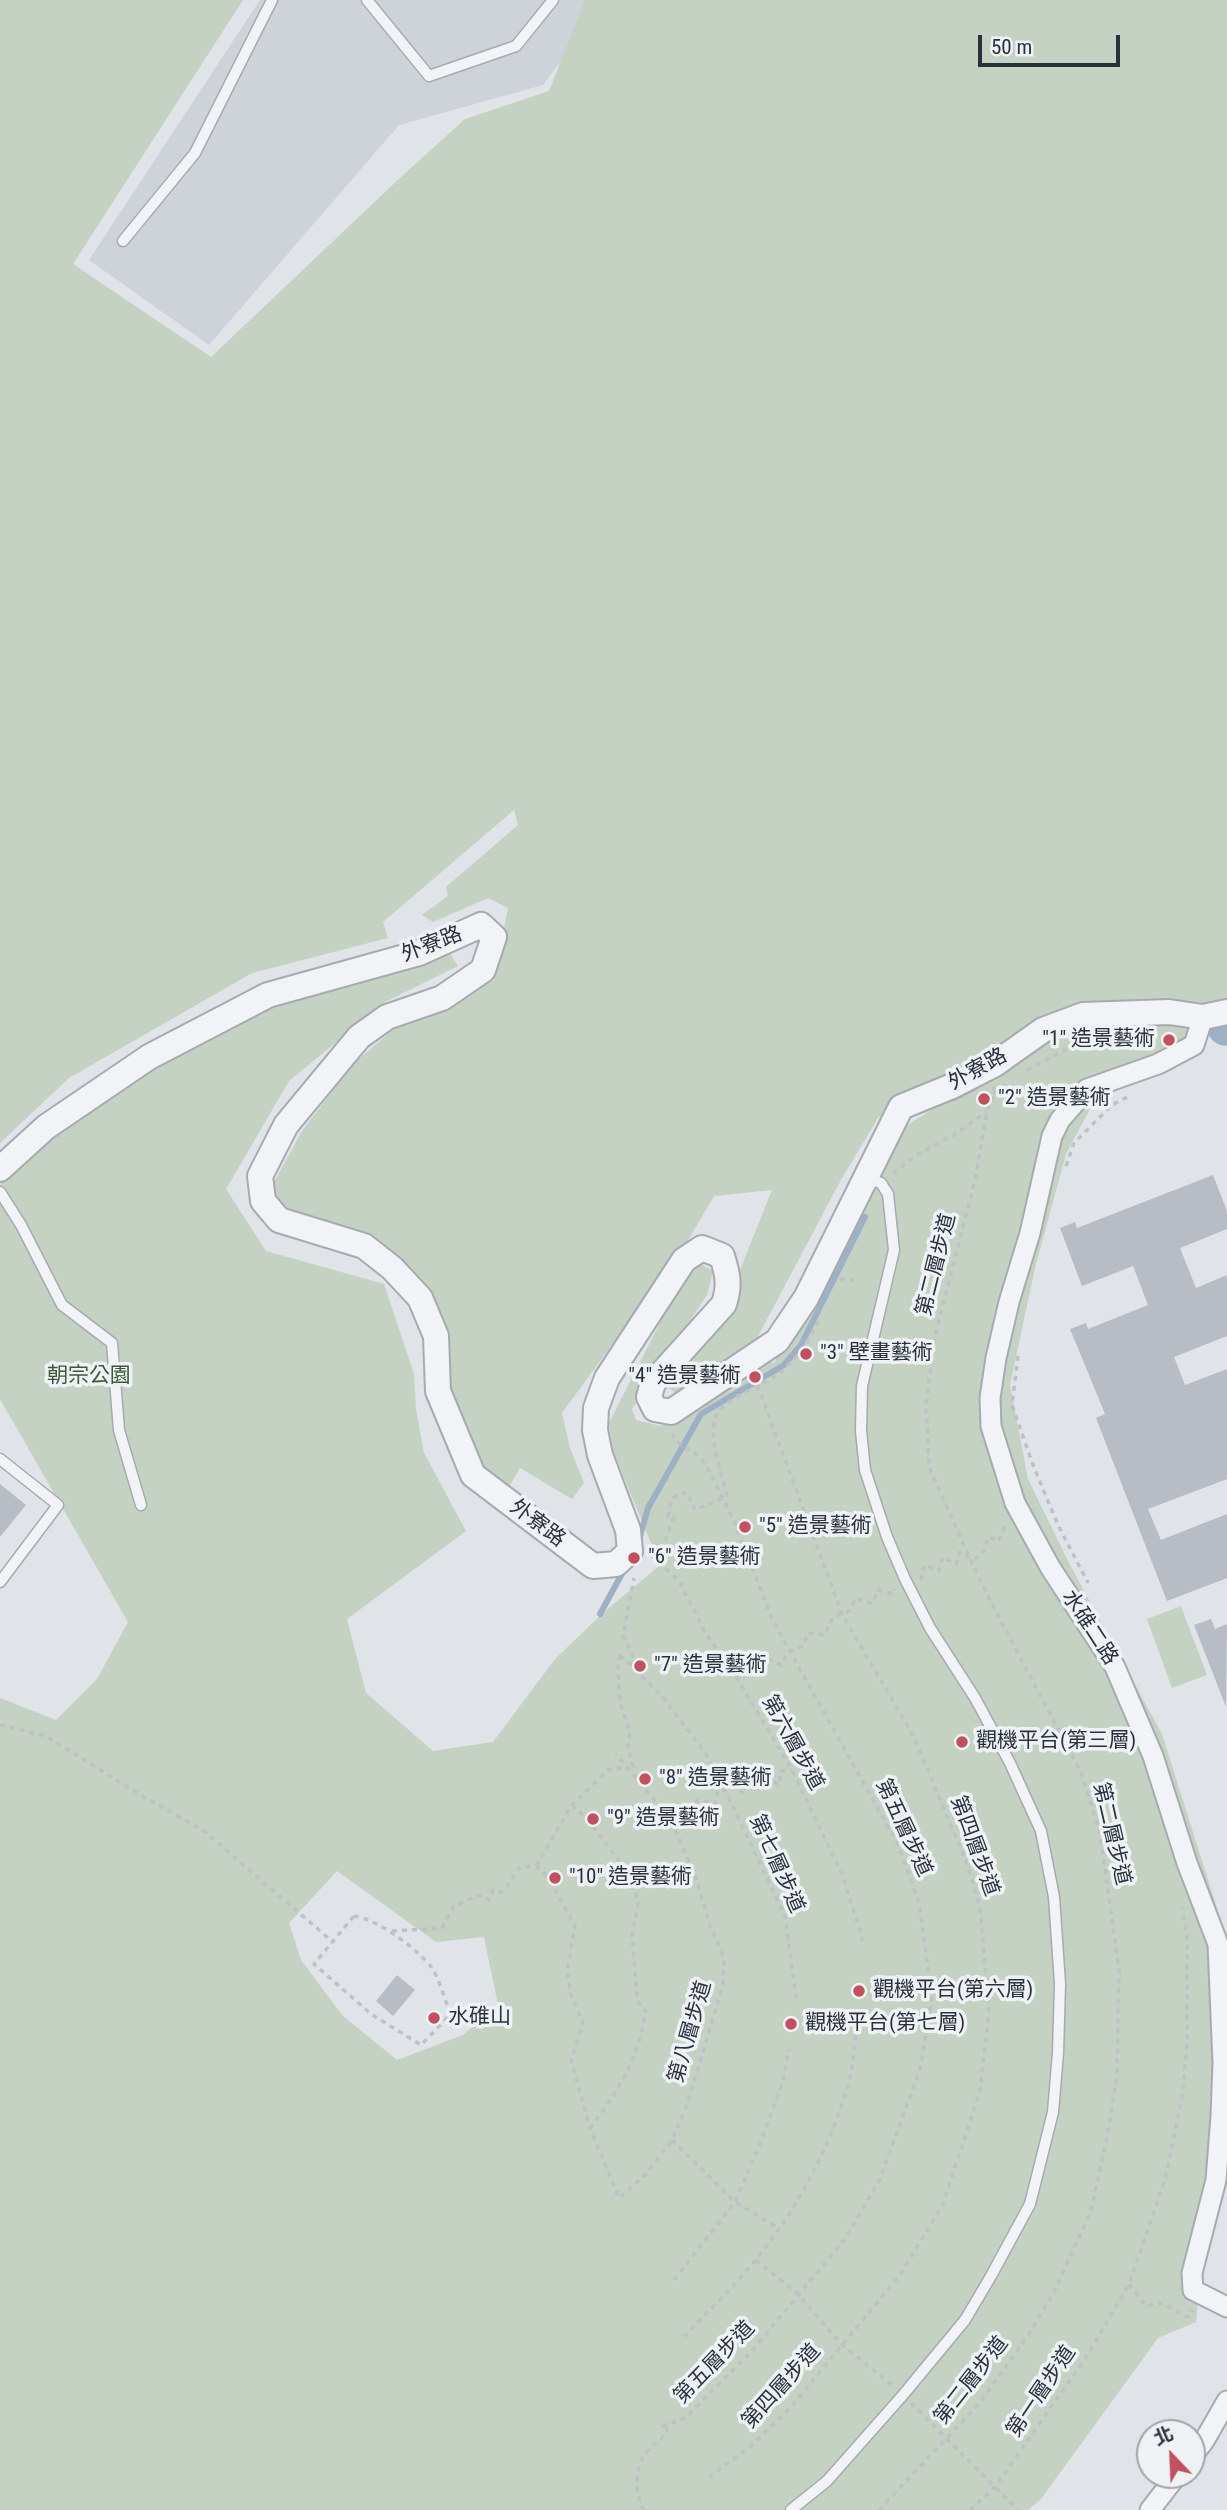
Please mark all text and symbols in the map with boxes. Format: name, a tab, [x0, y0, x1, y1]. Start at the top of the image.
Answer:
scale bar	[982, 21, 1124, 65]
text: 50 m	[991, 35, 1032, 59]
street label: 外寮路	[398, 922, 466, 968]
place label: "1" 造景藝術	[1042, 1027, 1155, 1053]
marker: "1" 造景藝術	[1161, 1032, 1177, 1048]
street label: 外寮路	[944, 1044, 1012, 1096]
place label: "2" 造景藝術	[998, 1086, 1111, 1112]
marker: "2" 造景藝術	[976, 1091, 992, 1107]
street label: 第二層步道	[912, 1211, 962, 1319]
place label: "3" 壁畫藝術	[820, 1341, 933, 1367]
marker: "3" 壁畫藝術	[798, 1346, 814, 1362]
park label: 朝宗公園	[47, 1364, 131, 1390]
place label: "4" 造景藝術	[628, 1364, 741, 1390]
marker: "4" 造景藝術	[747, 1369, 763, 1385]
street label: 外寮路	[504, 1495, 570, 1553]
place label: "5" 造景藝術	[759, 1514, 872, 1540]
marker: "5" 造景藝術	[737, 1519, 753, 1535]
place label: "6" 造景藝術	[648, 1545, 761, 1571]
marker: "6" 造景藝術	[626, 1550, 642, 1566]
street label: 水碓二路	[1056, 1586, 1122, 1670]
place label: "7" 造景藝術	[654, 1653, 767, 1679]
marker: "7" 造景藝術	[632, 1658, 648, 1674]
street label: 第六層步道	[756, 1691, 828, 1795]
place label: 觀機平台(第三層)	[976, 1729, 1136, 1755]
marker: 觀機平台(第三層)	[954, 1734, 970, 1750]
place label: "8" 造景藝術	[659, 1766, 772, 1792]
marker: "8" 造景藝術	[637, 1771, 653, 1787]
street label: 第五層步道	[869, 1775, 937, 1881]
street label: 第二層步道	[1087, 1780, 1135, 1888]
street label: 第四層步道	[944, 1792, 1004, 1900]
place label: "9" 造景藝術	[607, 1806, 720, 1832]
marker: "9" 造景藝術	[585, 1811, 601, 1827]
street label: 第七層步道	[743, 1811, 809, 1917]
place label: "10" 造景藝術	[569, 1865, 692, 1891]
marker: "10" 造景藝術	[547, 1870, 563, 1886]
street label: 第八層步道	[664, 1978, 718, 2086]
place label: 觀機平台(第六層)	[873, 1978, 1033, 2004]
marker: 觀機平台(第六層)	[851, 1983, 867, 1999]
place label: 水碓山	[448, 2005, 511, 2031]
marker: 水碓山	[426, 2010, 442, 2026]
place label: 觀機平台(第七層)	[805, 2011, 965, 2037]
marker: 觀機平台(第七層)	[783, 2016, 799, 2032]
street label: 第五層步道	[669, 2316, 761, 2410]
street label: 第二層步道	[930, 2332, 1014, 2430]
street label: 第四層步道	[738, 2340, 826, 2434]
street label: 第一層步道	[1002, 2341, 1082, 2443]
north arrow	[1136, 2419, 1206, 2489]
text: 北	[1150, 2422, 1177, 2450]

